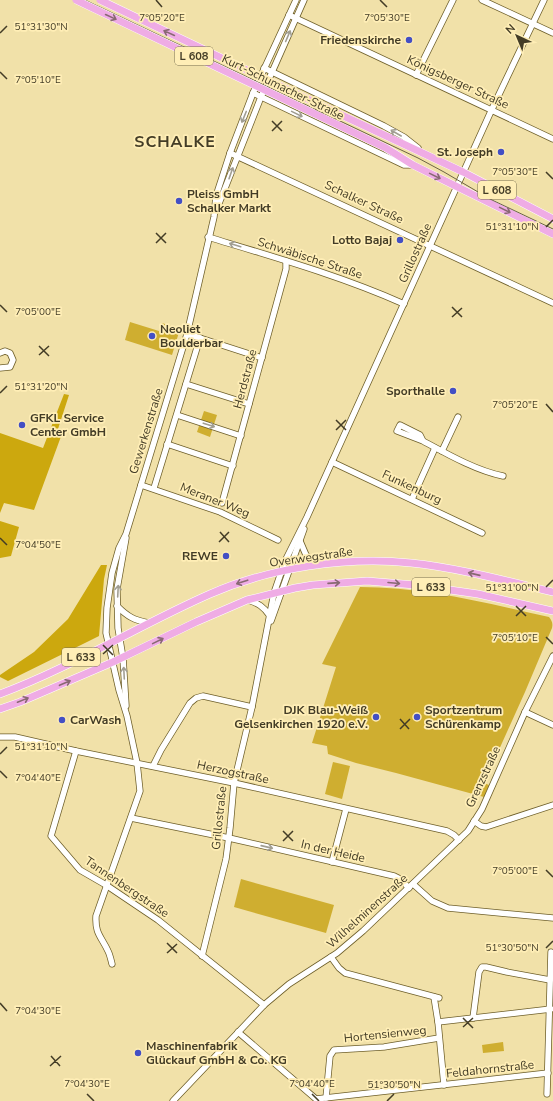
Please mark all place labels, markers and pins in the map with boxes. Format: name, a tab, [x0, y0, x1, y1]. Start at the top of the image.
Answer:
place label: Friedenskirche	[320, 32, 401, 48]
marker: Friedenskirche	[404, 35, 414, 45]
place label: St. Joseph	[437, 144, 493, 160]
marker: St. Joseph	[496, 147, 506, 157]
place label: Pleiss GmbH Schalker Markt	[187, 186, 271, 216]
marker: Pleiss GmbH Schalker Markt	[174, 196, 184, 206]
place label: Lotto Bajaj	[332, 232, 392, 248]
marker: Lotto Bajaj	[395, 235, 405, 245]
place label: Neoliet Boulderbar	[160, 321, 223, 351]
marker: Neoliet Boulderbar	[147, 331, 157, 341]
place label: Sporthalle	[386, 383, 445, 399]
marker: Sporthalle	[448, 386, 458, 396]
place label: GFKL Service Center GmbH	[30, 410, 106, 440]
marker: GFKL Service Center GmbH	[17, 420, 27, 430]
place label: REWE	[182, 548, 218, 564]
marker: REWE	[221, 551, 231, 561]
place label: DJK Blau-Weiß Gelsenkirchen 1920 e.V.	[234, 702, 368, 732]
place label: Sportzentrum Schürenkamp	[425, 702, 502, 732]
place label: CarWash	[70, 712, 121, 728]
marker: DJK Blau-Weiß Gelsenkirchen 1920 e.V.	[371, 712, 381, 722]
marker: Sportzentrum Schürenkamp	[412, 712, 422, 722]
marker: CarWash	[57, 715, 67, 725]
place label: Maschinenfabrik Glückauf GmbH & Co. KG	[146, 1038, 287, 1068]
marker: Maschinenfabrik Glückauf GmbH & Co. KG	[133, 1048, 143, 1058]

